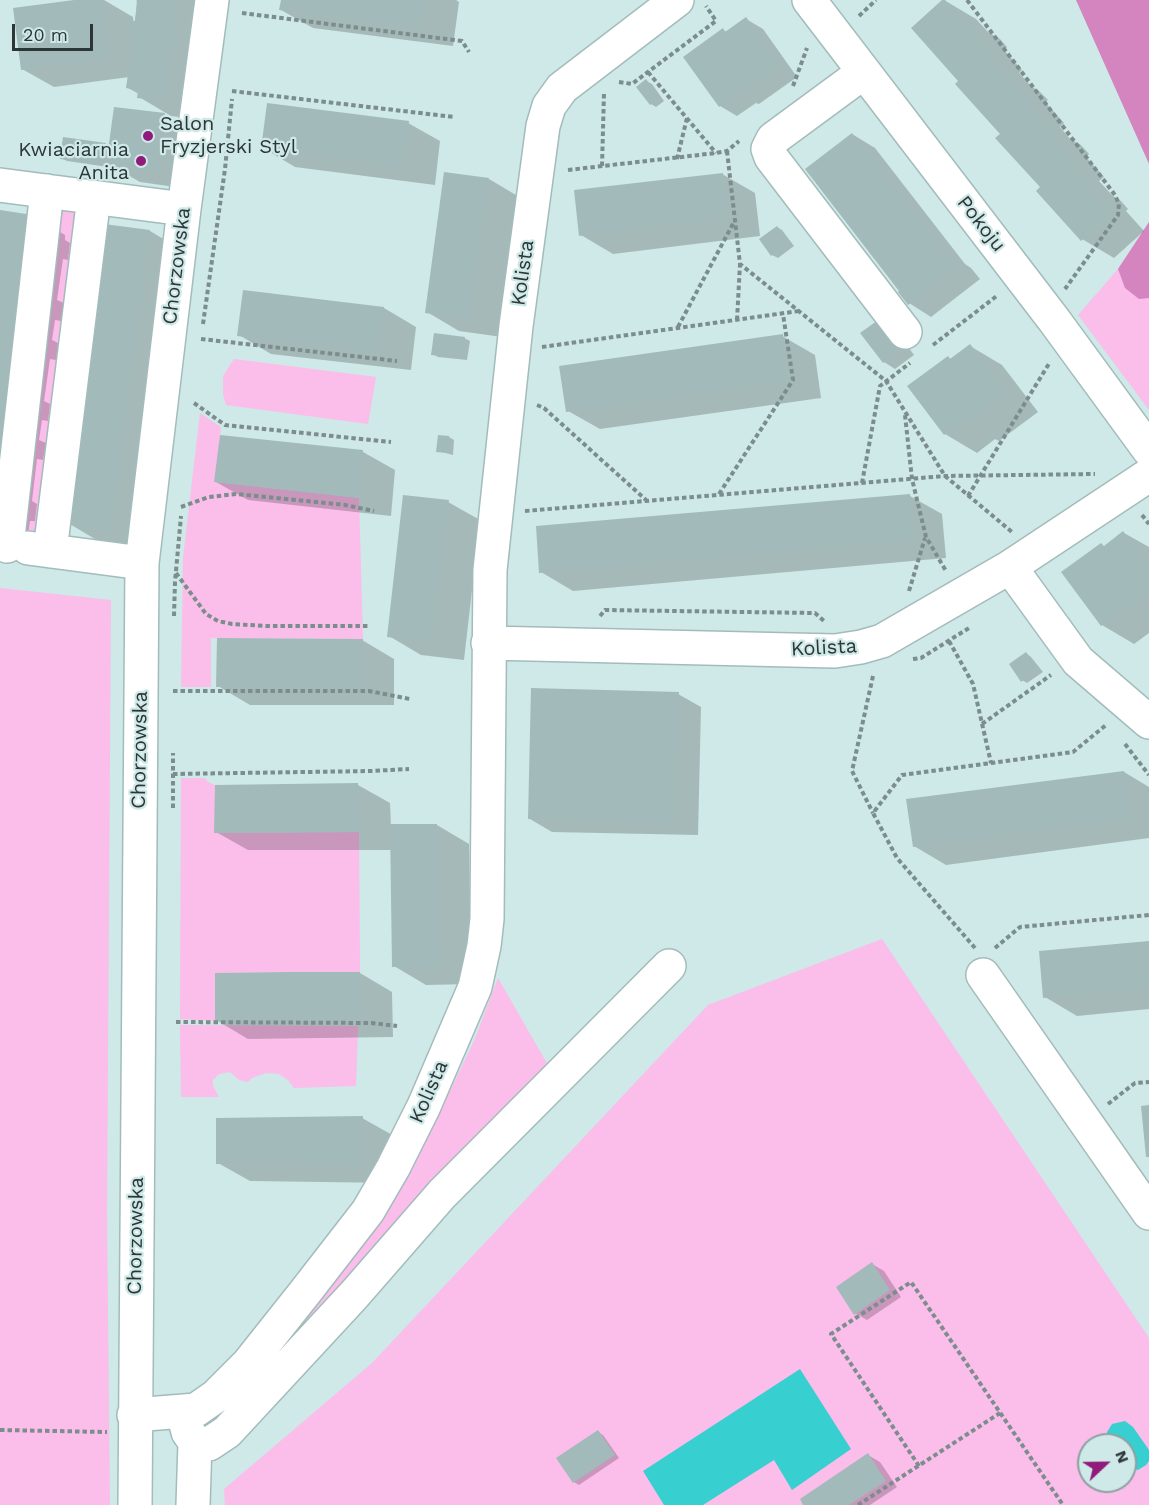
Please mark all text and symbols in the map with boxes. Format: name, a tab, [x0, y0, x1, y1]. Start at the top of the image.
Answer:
scale bar	[15, 12, 96, 50]
text: 20 m	[23, 24, 68, 45]
place label: Salon Fryzjerski Styl	[160, 112, 297, 159]
marker: Salon Fryzjerski Styl	[141, 129, 155, 143]
place label: Kwiaciarnia Anita	[18, 138, 129, 185]
marker: Kwiaciarnia Anita	[134, 154, 148, 168]
street label: Pokoju	[952, 191, 1010, 257]
street label: Chorzowska	[158, 206, 196, 326]
street label: Kolista	[507, 239, 539, 307]
street label: Kolista	[790, 634, 858, 662]
street label: Chorzowska	[127, 691, 153, 809]
street label: Kolista	[405, 1057, 453, 1127]
street label: Chorzowska	[123, 1177, 149, 1295]
north arrow	[1077, 1433, 1137, 1493]
text: N	[1111, 1448, 1133, 1466]

